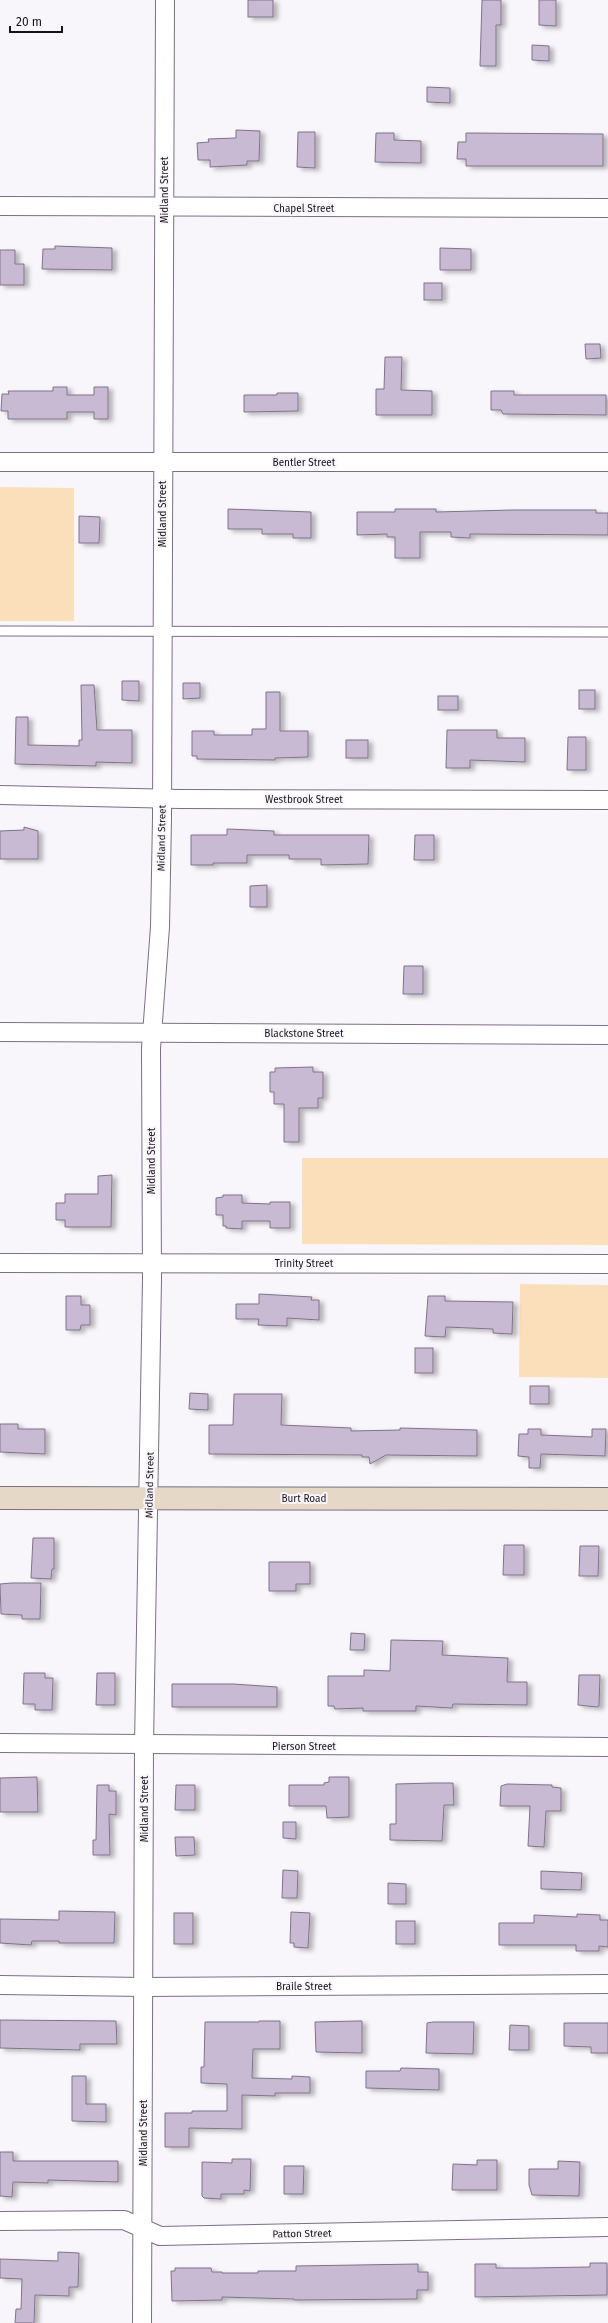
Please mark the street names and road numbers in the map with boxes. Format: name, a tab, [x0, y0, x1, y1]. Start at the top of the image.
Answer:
street label: Midland Street	[159, 156, 171, 223]
street label: Chapel Street	[274, 203, 335, 215]
street label: Bentler Street	[273, 457, 336, 469]
street label: Midland Street	[157, 480, 169, 547]
street label: Westbrook Street	[265, 794, 343, 806]
street label: Midland Street	[155, 804, 169, 871]
street label: Blackstone Street	[264, 1028, 344, 1040]
street label: Midland Street	[146, 1127, 158, 1194]
street label: Trinity Street	[275, 1258, 334, 1270]
street label: Midland Street	[143, 1451, 157, 1518]
street label: Burt Road	[281, 1493, 327, 1505]
street label: Pierson Street	[272, 1741, 336, 1753]
street label: Midland Street	[139, 1775, 151, 1842]
street label: Braile Street	[276, 1981, 332, 1993]
street label: Midland Street	[138, 2099, 150, 2166]
street label: Patton Street	[272, 2227, 332, 2241]

